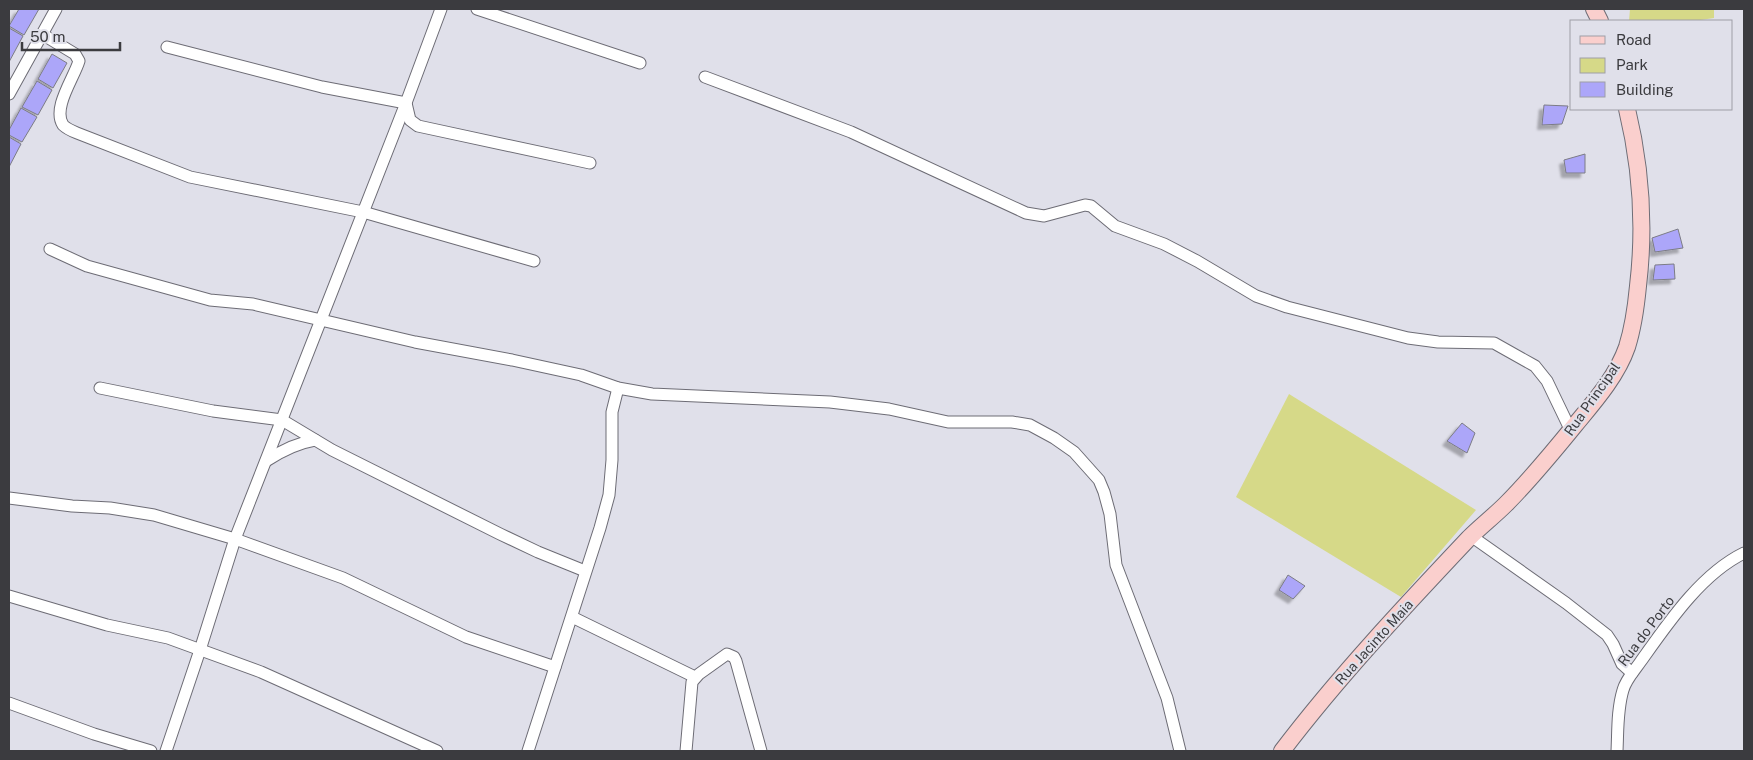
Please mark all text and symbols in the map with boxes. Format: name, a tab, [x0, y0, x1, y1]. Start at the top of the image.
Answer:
scale bar	[22, 20, 120, 52]
legend	[1570, 20, 1733, 110]
text: 50 m	[30, 28, 65, 45]
text: Road	[1616, 31, 1652, 48]
text: Park	[1616, 56, 1648, 73]
text: Building	[1616, 81, 1674, 98]
street label: Rua Principal	[1561, 359, 1623, 439]
street label: Rua do Porto	[1615, 593, 1677, 669]
street label: Rua Jacinto Maia	[1332, 596, 1416, 688]

